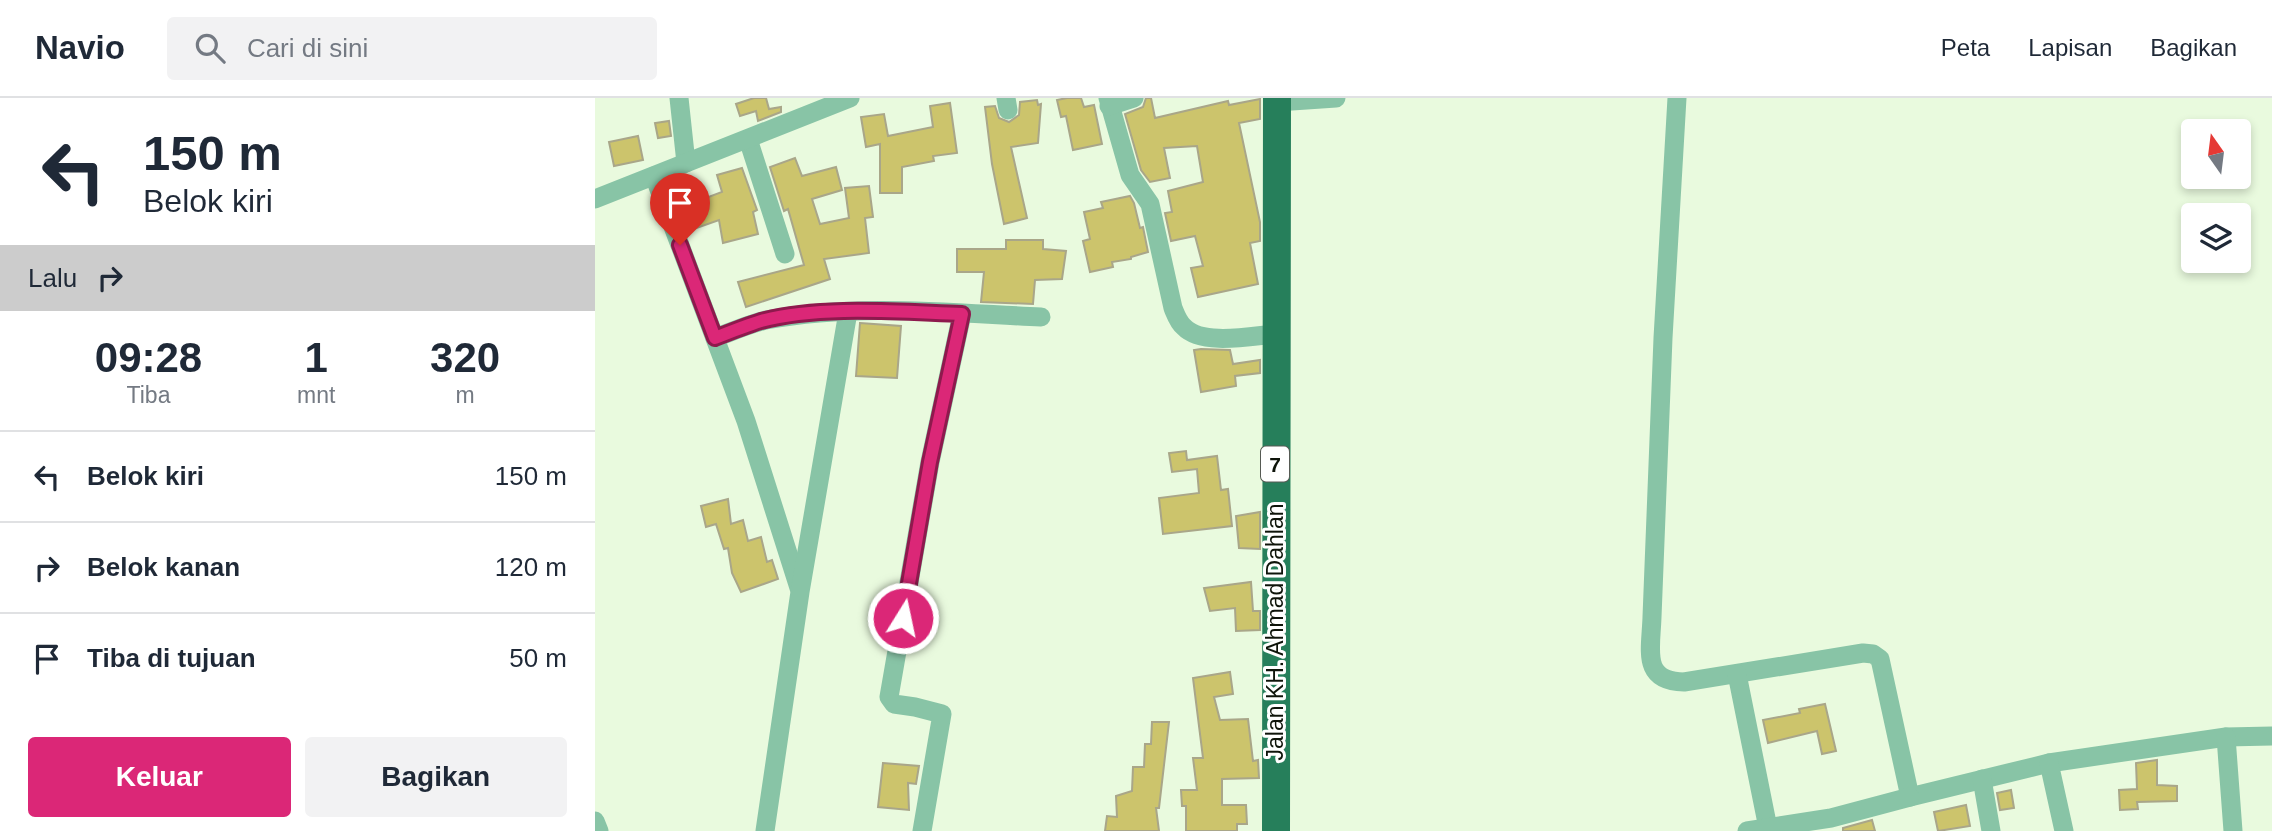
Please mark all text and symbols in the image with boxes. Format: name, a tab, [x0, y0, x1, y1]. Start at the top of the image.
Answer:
search box	[167, 17, 657, 80]
text: Navio	[35, 29, 125, 66]
icon: search	[191, 29, 229, 67]
text: Cari di sini	[247, 33, 368, 63]
text: Peta	[1941, 34, 1990, 61]
text: Lapisan	[2028, 34, 2112, 61]
text: Bagikan	[2150, 34, 2237, 61]
north arrow	[2181, 119, 2251, 189]
map controls	[2181, 119, 2251, 273]
icon: left	[28, 126, 119, 217]
text: 150 m	[143, 126, 282, 180]
pin	[650, 173, 710, 245]
text: Belok kiri	[143, 183, 273, 219]
icon: arrive	[661, 184, 699, 222]
button: layers	[2181, 203, 2251, 273]
icon: right	[91, 259, 129, 297]
text: Lalu	[28, 263, 77, 293]
text: 09:28	[95, 334, 202, 381]
text: 1	[304, 334, 328, 381]
text: 320	[430, 334, 500, 381]
text: Tiba	[127, 382, 170, 408]
text: mnt	[297, 382, 335, 408]
text: m	[456, 382, 475, 408]
road number: 7	[1261, 446, 1289, 482]
icon: left	[28, 458, 66, 496]
text: Belok kiri	[87, 461, 204, 491]
text: 150 m	[495, 461, 567, 491]
street label: Jalan KH. Ahmad Dahlan	[1262, 504, 1288, 761]
icon: right	[28, 549, 66, 587]
text: Belok kanan	[87, 552, 240, 582]
text: 120 m	[495, 552, 567, 582]
position arrow	[866, 581, 940, 655]
icon: arrive	[28, 640, 66, 678]
text: Tiba di tujuan	[87, 643, 256, 673]
text: 50 m	[509, 643, 567, 673]
button: Keluar	[28, 737, 291, 817]
button: Bagikan	[305, 737, 567, 817]

